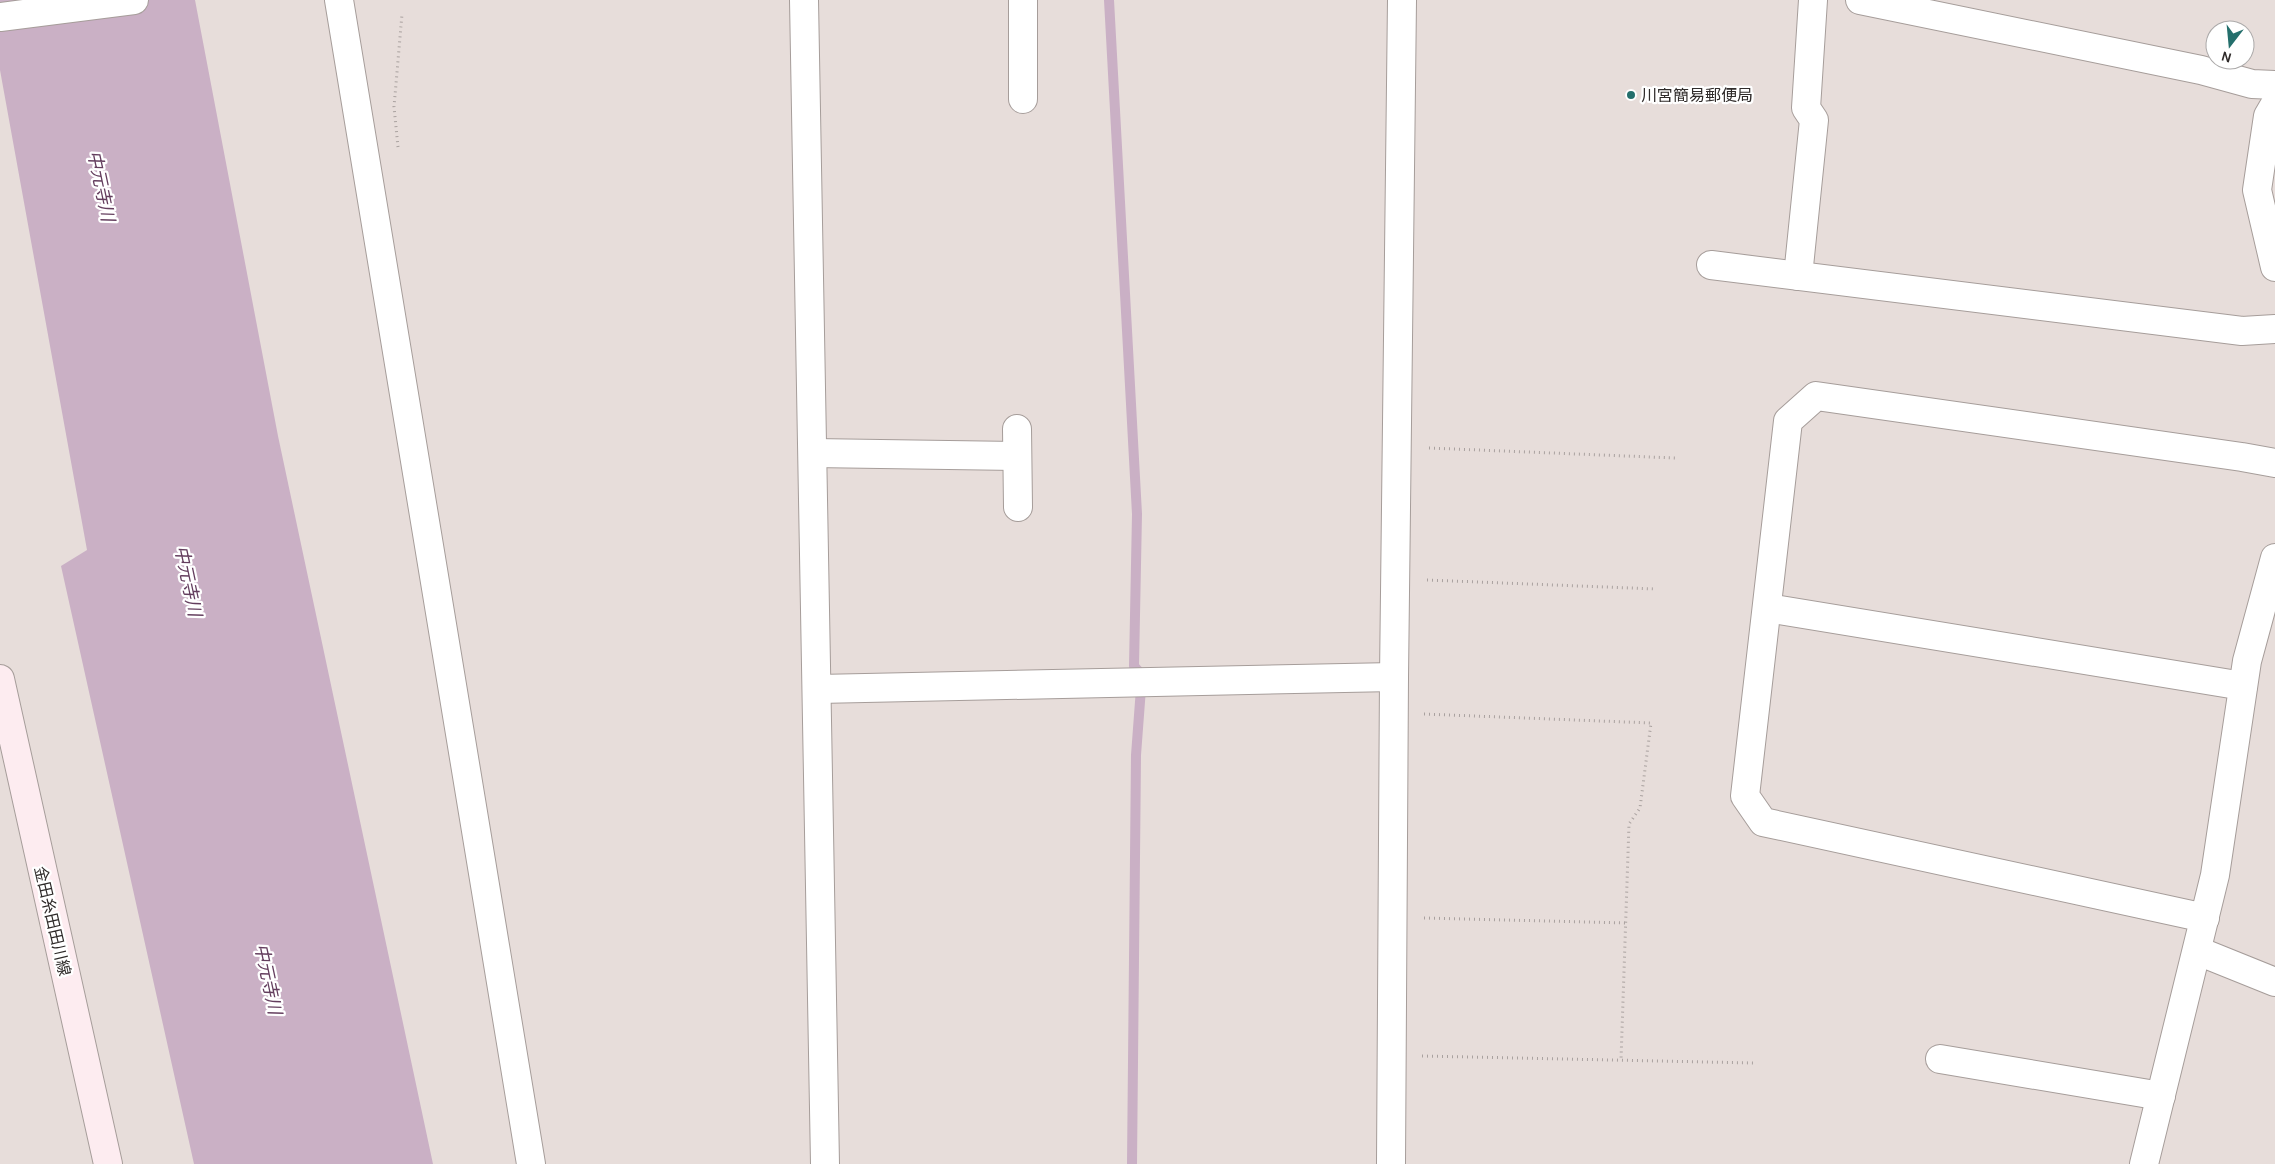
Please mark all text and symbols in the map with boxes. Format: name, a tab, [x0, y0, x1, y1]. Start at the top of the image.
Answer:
north arrow	[2205, 20, 2255, 70]
text: N	[2219, 47, 2234, 67]
place label: 川宮簡易郵便局	[1641, 86, 1753, 105]
marker: 川宮簡易郵便局	[1625, 89, 1637, 101]
water label: 中元寺川	[83, 148, 120, 225]
water label: 中元寺川	[170, 543, 207, 620]
street label: 金田糸田田川線	[31, 864, 74, 978]
water label: 中元寺川	[250, 941, 287, 1018]

